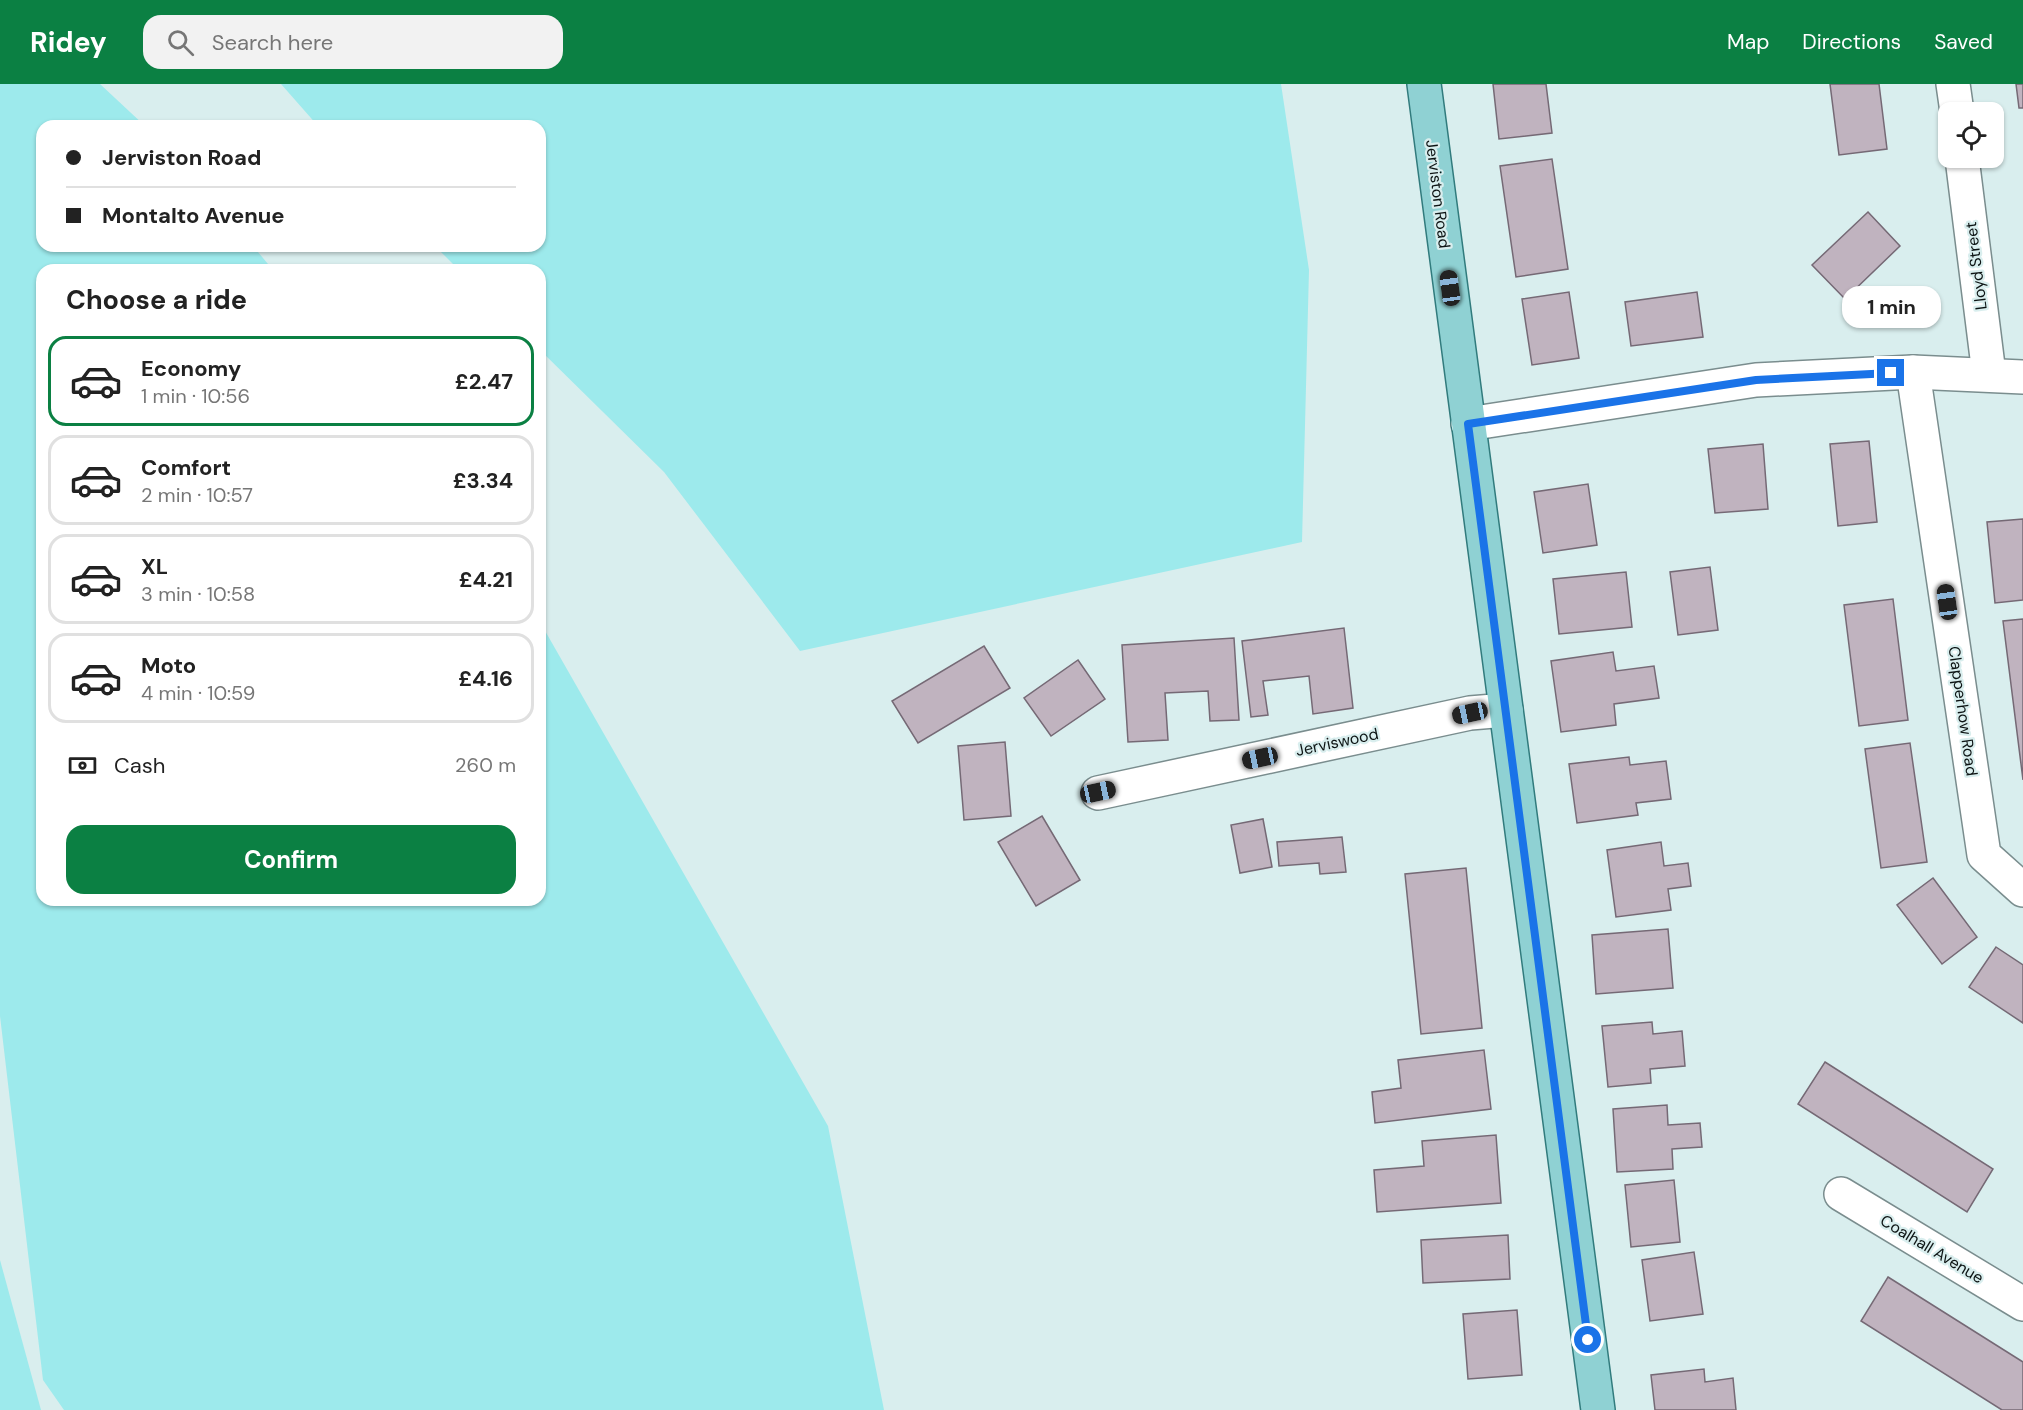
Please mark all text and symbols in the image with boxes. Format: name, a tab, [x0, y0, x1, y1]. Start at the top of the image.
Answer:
search box	[143, 15, 563, 69]
text: Ridey	[30, 24, 107, 61]
icon: search	[164, 26, 197, 59]
text: Search here	[212, 28, 333, 57]
text: Map	[1727, 28, 1769, 56]
text: Directions	[1802, 28, 1901, 56]
text: Saved	[1934, 28, 1993, 56]
map controls	[1938, 102, 2004, 168]
button: locate	[1938, 102, 2004, 168]
street label: Jerviston Road	[1421, 139, 1455, 249]
text: Jerviston Road	[102, 143, 261, 172]
text: Montalto Avenue	[102, 201, 285, 230]
street label: Lloyd Street	[1960, 221, 1992, 311]
car	[1439, 269, 1461, 307]
text: Choose a ride	[66, 282, 247, 317]
callout: 1 min	[1842, 286, 1940, 328]
text: 1 min	[1867, 294, 1916, 320]
icon: car	[69, 354, 123, 408]
text: Economy	[141, 354, 241, 383]
route end	[1877, 359, 1904, 386]
text: £2.47	[455, 367, 513, 396]
text: 1 min · 10:56	[141, 383, 250, 409]
icon: car	[69, 453, 123, 507]
text: Comfort	[141, 453, 231, 482]
text: £3.34	[453, 466, 513, 495]
text: 2 min · 10:57	[141, 482, 253, 508]
icon: car	[69, 552, 123, 606]
text: XL	[141, 552, 168, 581]
text: £4.21	[459, 565, 513, 594]
text: 3 min · 10:58	[141, 581, 255, 607]
car	[1936, 583, 1958, 621]
street label: Clapperhow Road	[1943, 645, 1983, 777]
icon: car	[69, 651, 123, 705]
text: Moto	[141, 651, 196, 680]
text: £4.16	[458, 664, 513, 693]
text: 4 min · 10:59	[141, 680, 255, 706]
car	[1451, 700, 1489, 726]
street label: Jerviswood	[1294, 723, 1380, 761]
car	[1241, 745, 1279, 771]
icon: cash	[66, 749, 99, 782]
text: Cash	[114, 751, 165, 780]
text: 260 m	[455, 752, 516, 778]
car	[1079, 779, 1117, 805]
button: Confirm	[66, 825, 516, 894]
street label: Coalhall Avenue	[1876, 1210, 1988, 1288]
route start	[1574, 1326, 1601, 1353]

